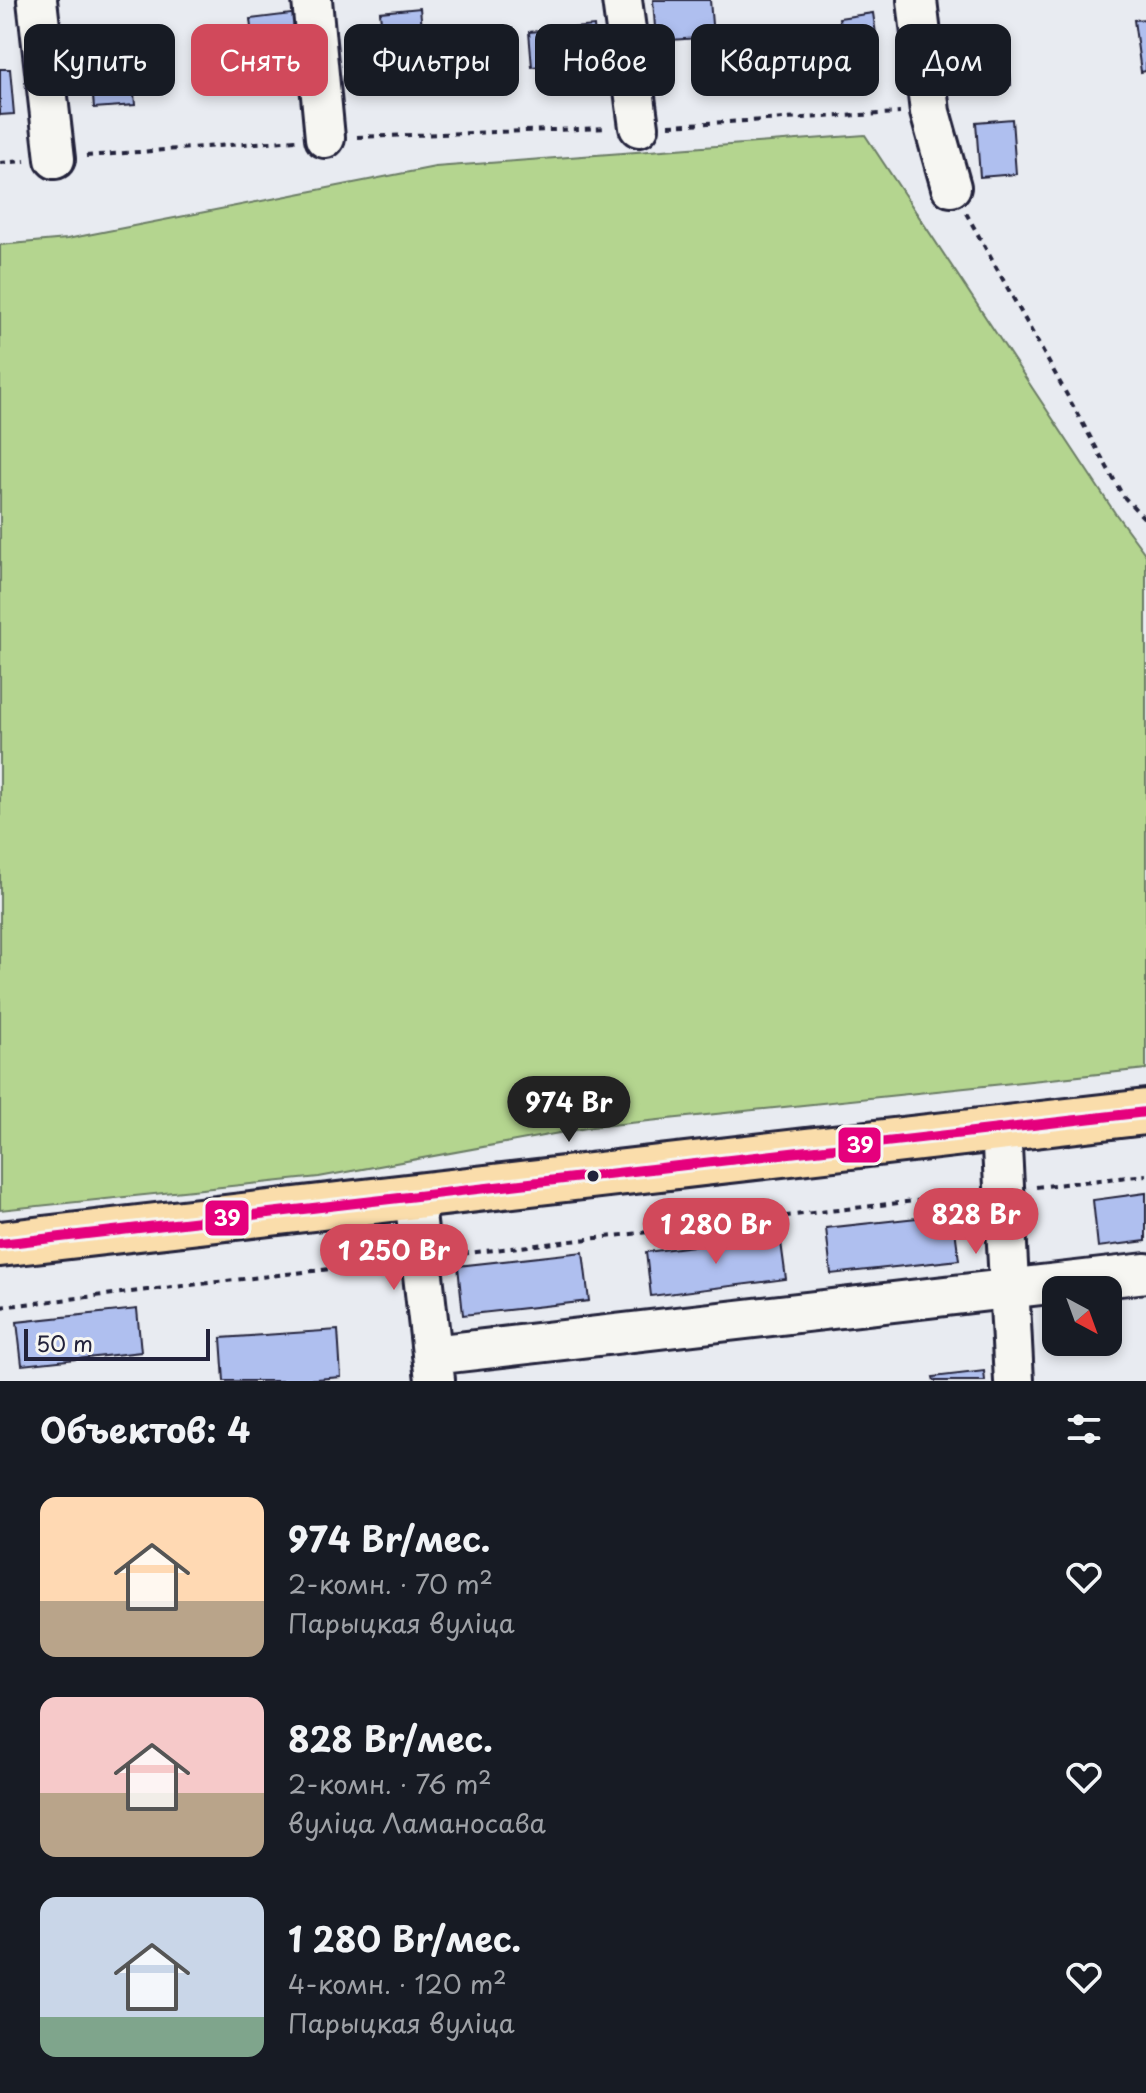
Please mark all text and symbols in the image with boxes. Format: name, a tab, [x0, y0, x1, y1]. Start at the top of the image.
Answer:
chip: Купить	[24, 24, 175, 96]
chip: Снять	[191, 24, 328, 96]
chip: Фильтры	[344, 24, 519, 96]
chip: Новое	[535, 24, 675, 96]
chip: Квартира	[691, 24, 879, 96]
chip: Дом	[895, 24, 1011, 96]
pin: 974 Br	[504, 1076, 634, 1144]
text: 974 Br	[525, 1082, 613, 1121]
line badge: 39	[837, 1126, 882, 1164]
text: 39	[846, 1127, 874, 1160]
unlabelled marker	[585, 1168, 601, 1184]
pin: 828 Br	[911, 1188, 1041, 1256]
text: 828 Br	[931, 1194, 1021, 1233]
pin: 1 280 Br	[633, 1198, 799, 1266]
line badge: 39	[204, 1199, 250, 1237]
text: 39	[213, 1200, 241, 1233]
text: 1 280 Br	[661, 1204, 771, 1243]
pin: 1 250 Br	[311, 1224, 477, 1292]
text: 1 250 Br	[338, 1230, 450, 1269]
north arrow	[1042, 1276, 1122, 1356]
map controls	[1042, 1276, 1122, 1356]
scale bar	[24, 1325, 210, 1361]
text: 50 m	[36, 1326, 93, 1359]
text: Объектов: 4	[40, 1403, 251, 1455]
icon: filters	[1062, 1407, 1106, 1451]
text: 974 Br/мес.	[288, 1512, 490, 1564]
icon: home	[104, 1529, 200, 1625]
icon: heart	[1062, 1555, 1106, 1599]
text: 2-комн. · 70 m²	[288, 1564, 493, 1603]
text: Парыцкая вуліца	[288, 1603, 515, 1642]
text: 828 Br/мес.	[288, 1712, 493, 1764]
icon: home	[104, 1729, 200, 1825]
icon: heart	[1062, 1755, 1106, 1799]
text: 2-комн. · 76 m²	[288, 1764, 492, 1803]
text: вуліца Ламаносава	[288, 1803, 546, 1842]
text: 1 280 Br/мес.	[288, 1912, 521, 1964]
icon: home	[104, 1929, 200, 2025]
icon: heart	[1062, 1955, 1106, 1999]
text: 4-комн. · 120 m²	[288, 1964, 507, 2003]
text: Парыцкая вуліца	[288, 2003, 515, 2042]

